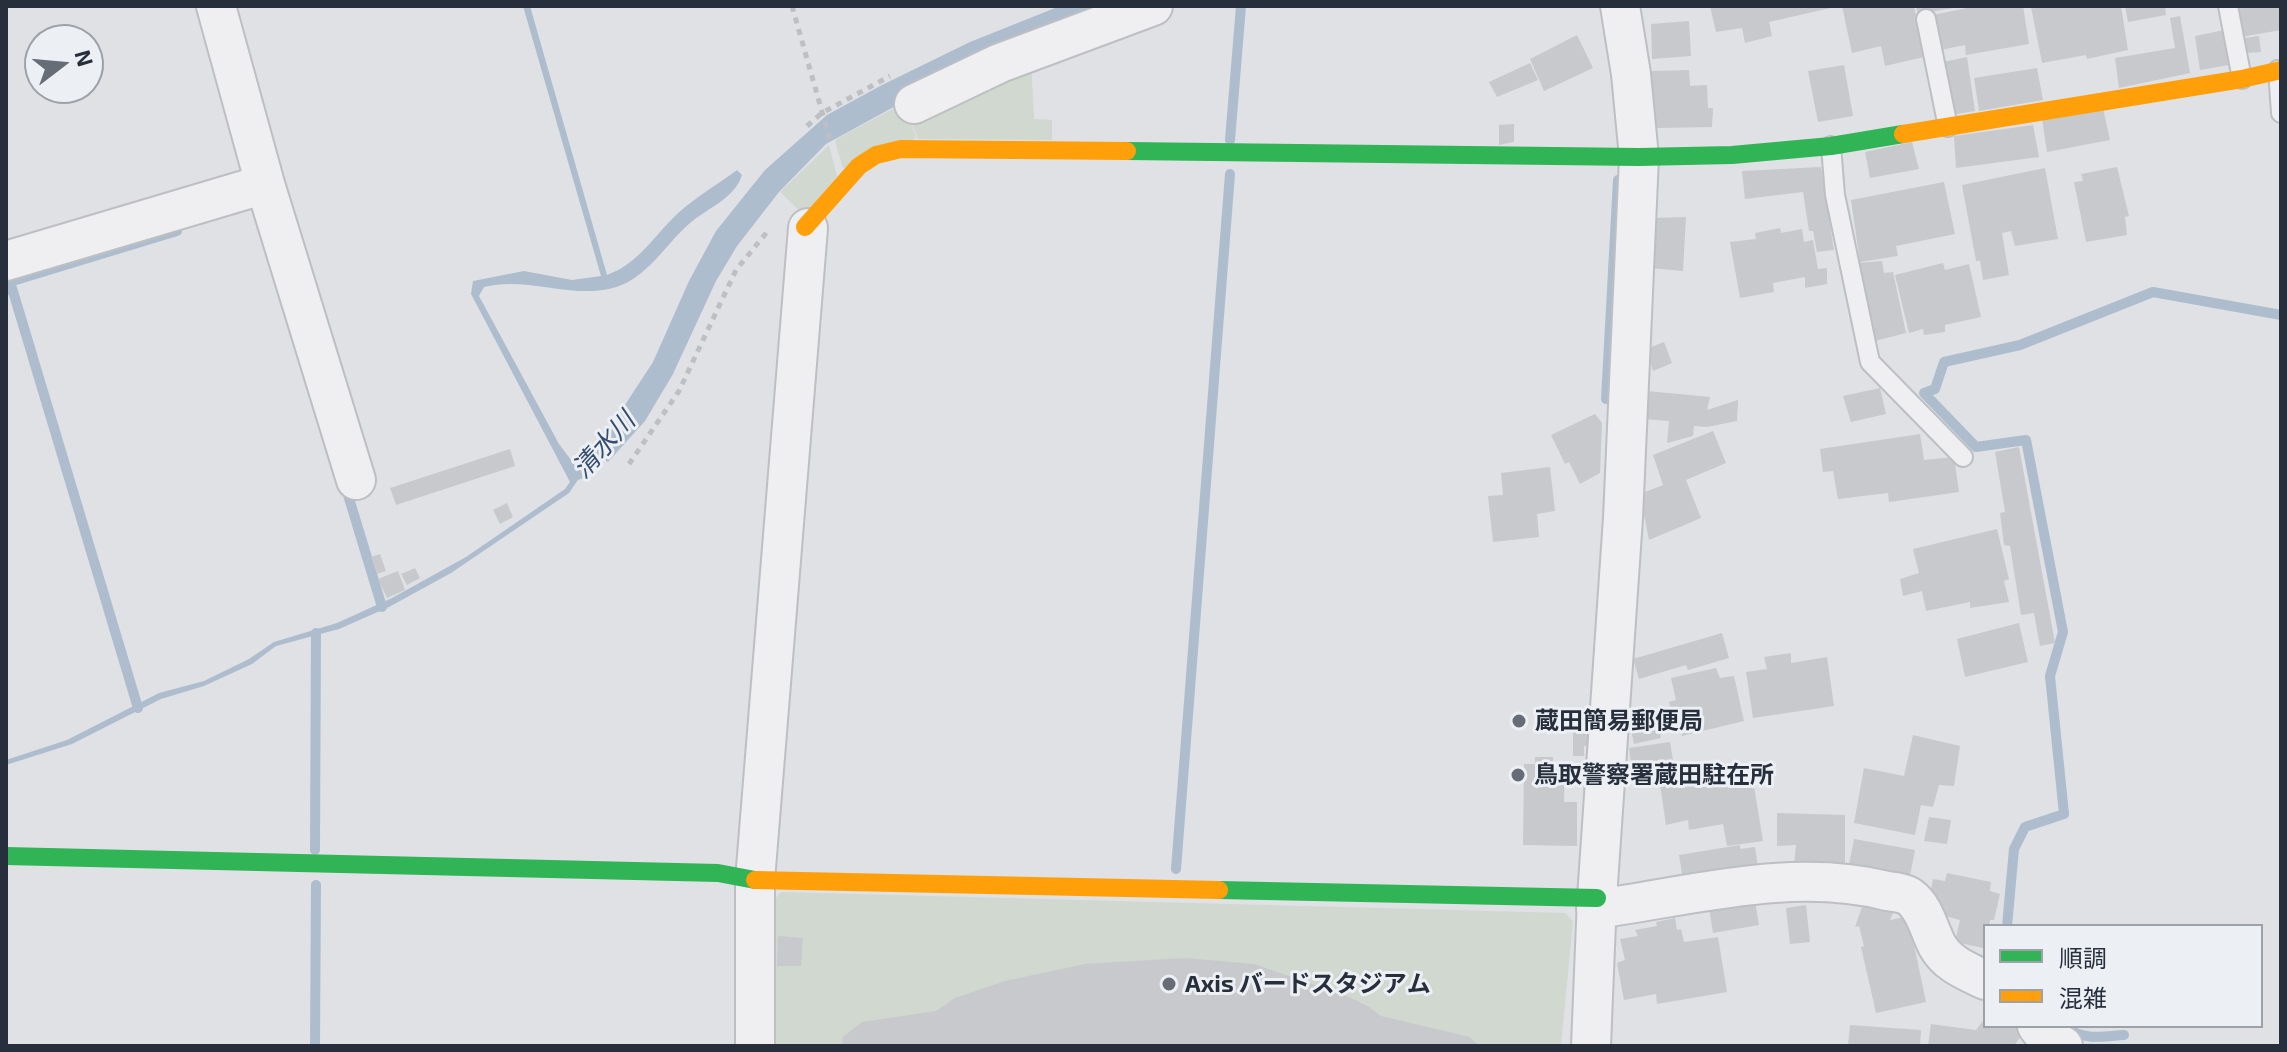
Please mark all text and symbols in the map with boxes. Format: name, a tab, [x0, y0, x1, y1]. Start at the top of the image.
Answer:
north arrow	[24, 24, 104, 104]
text: N	[70, 47, 100, 69]
water label: 清水川	[566, 406, 642, 484]
place label: 蔵田簡易郵便局	[1535, 707, 1703, 735]
marker: 蔵田簡易郵便局	[1510, 712, 1528, 730]
place label: 鳥取警察署蔵田駐在所	[1534, 761, 1774, 789]
marker: 鳥取警察署蔵田駐在所	[1509, 766, 1527, 784]
legend	[1983, 924, 2263, 1028]
text: 順調	[2059, 943, 2107, 972]
place label: Axis バードスタジアム	[1185, 970, 1431, 998]
marker: Axis バードスタジアム	[1160, 975, 1178, 993]
text: 混雑	[2059, 983, 2107, 1012]

